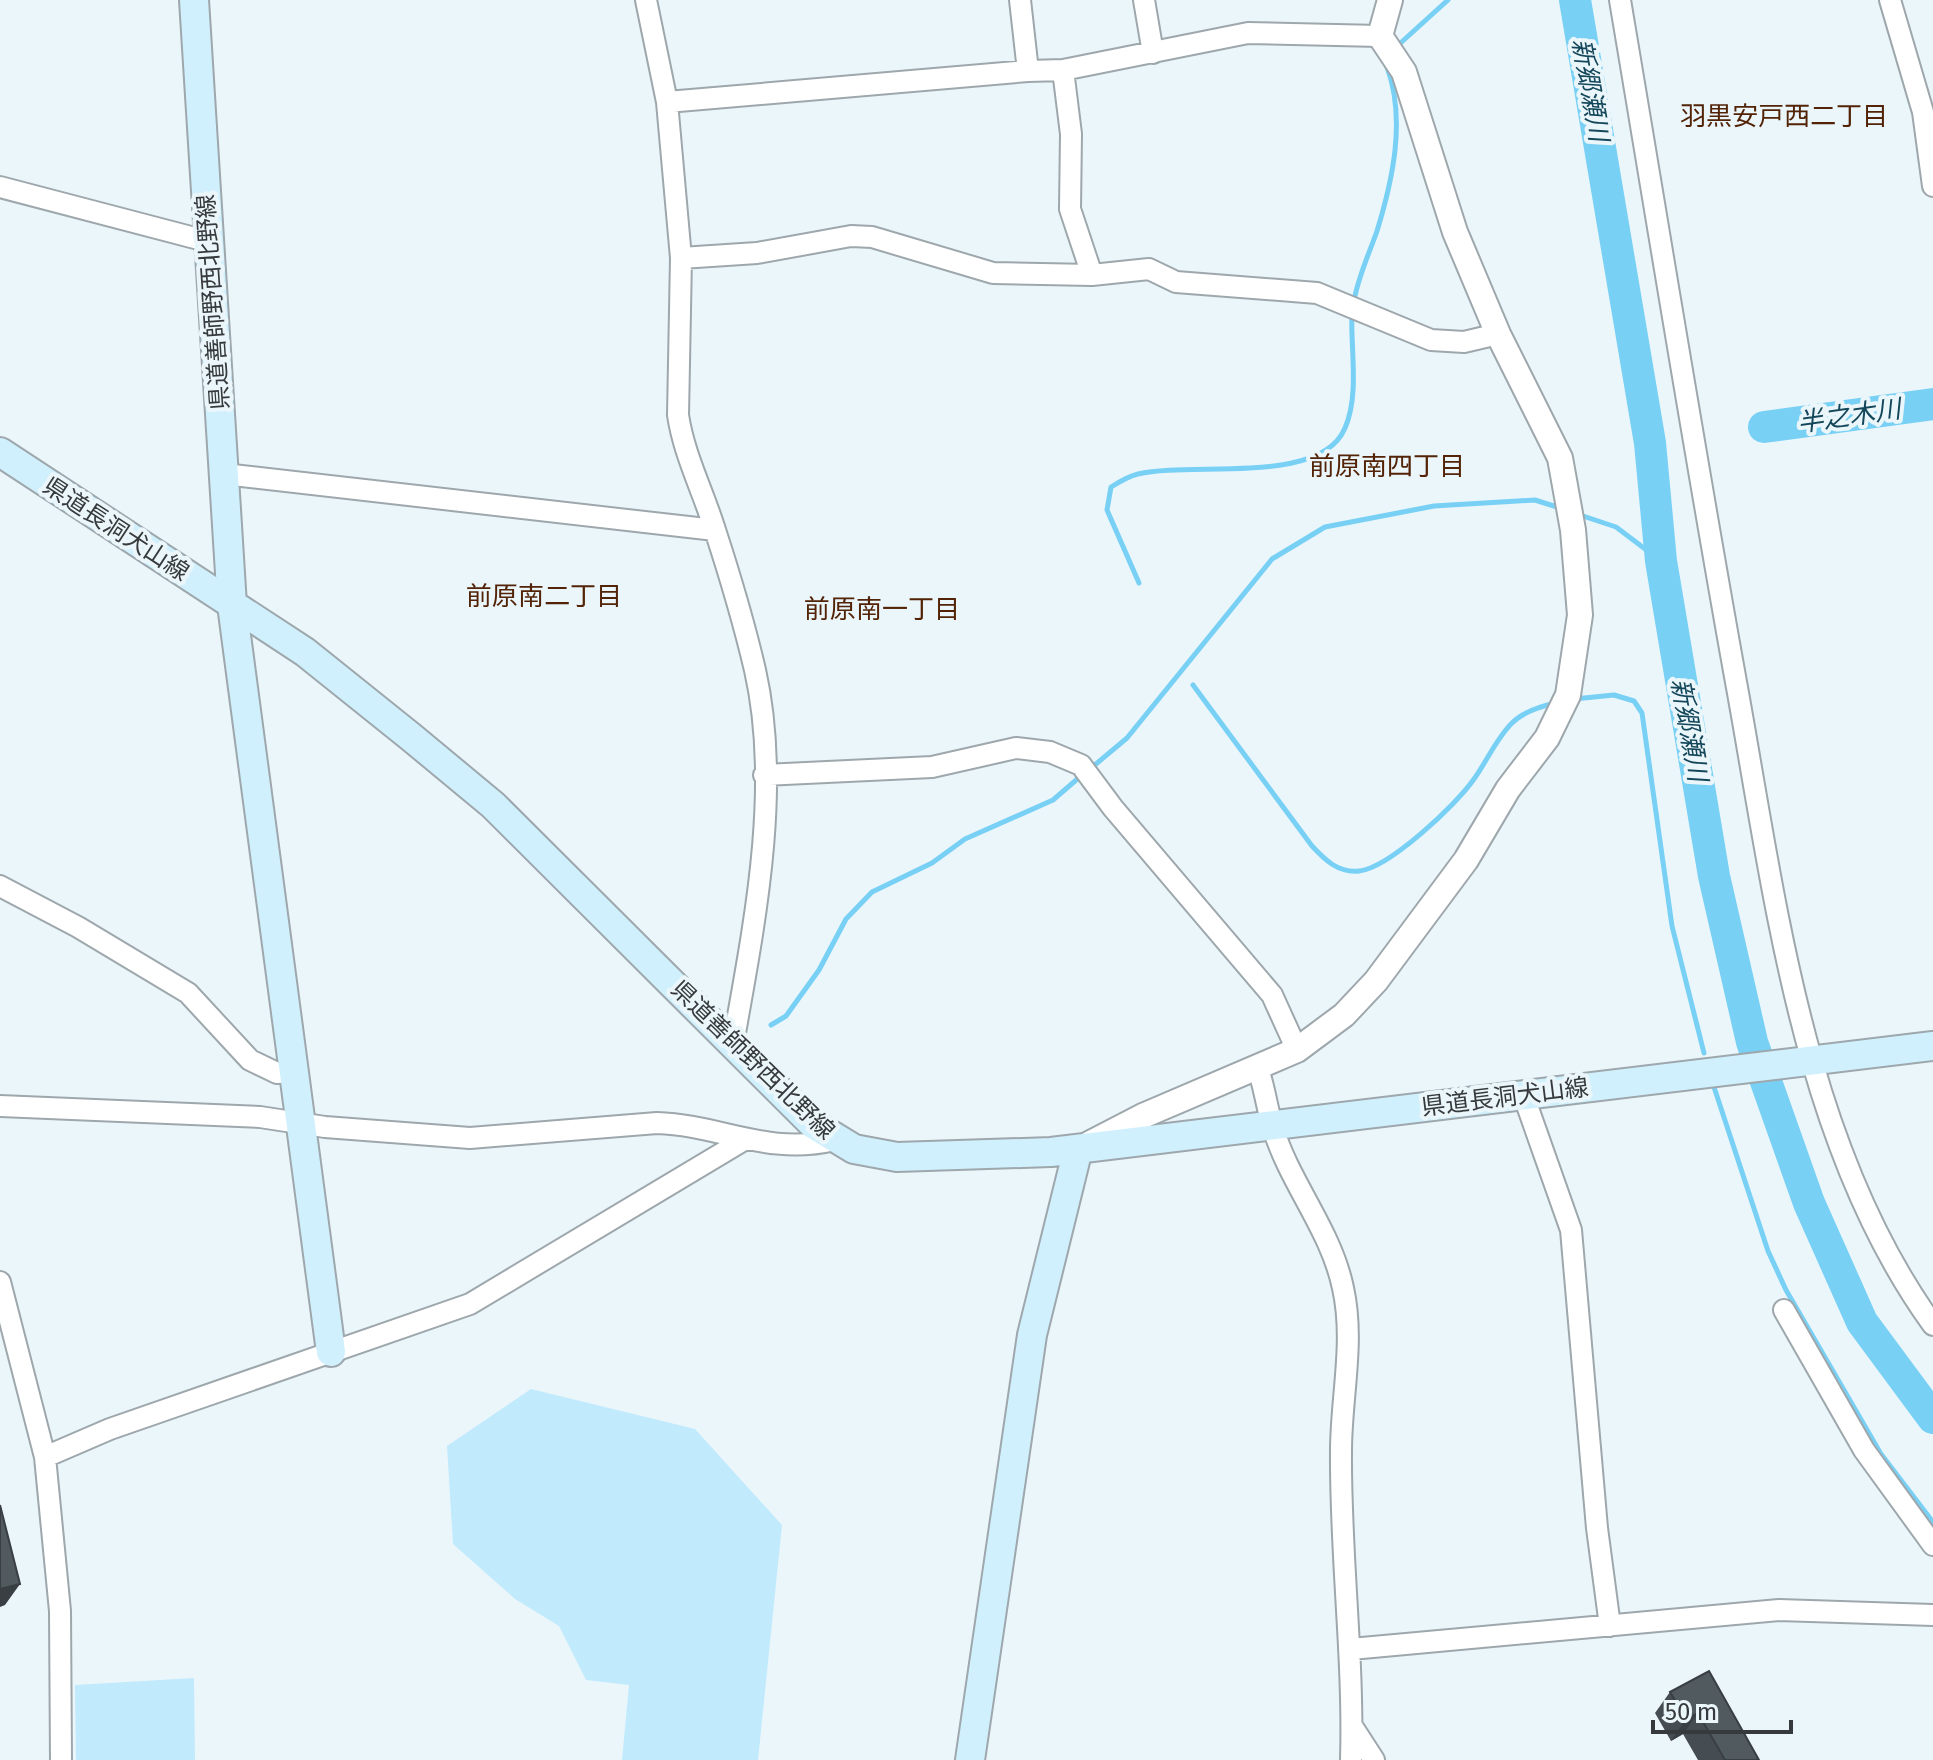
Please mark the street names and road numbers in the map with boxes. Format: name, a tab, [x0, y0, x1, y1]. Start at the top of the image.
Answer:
street label: 県道善師野西北野線	[192, 193, 234, 411]
street label: 県道長洞犬山線	[38, 472, 194, 586]
street label: 県道善師野西北野線	[666, 975, 840, 1145]
street label: 県道長洞犬山線	[1420, 1073, 1590, 1121]

